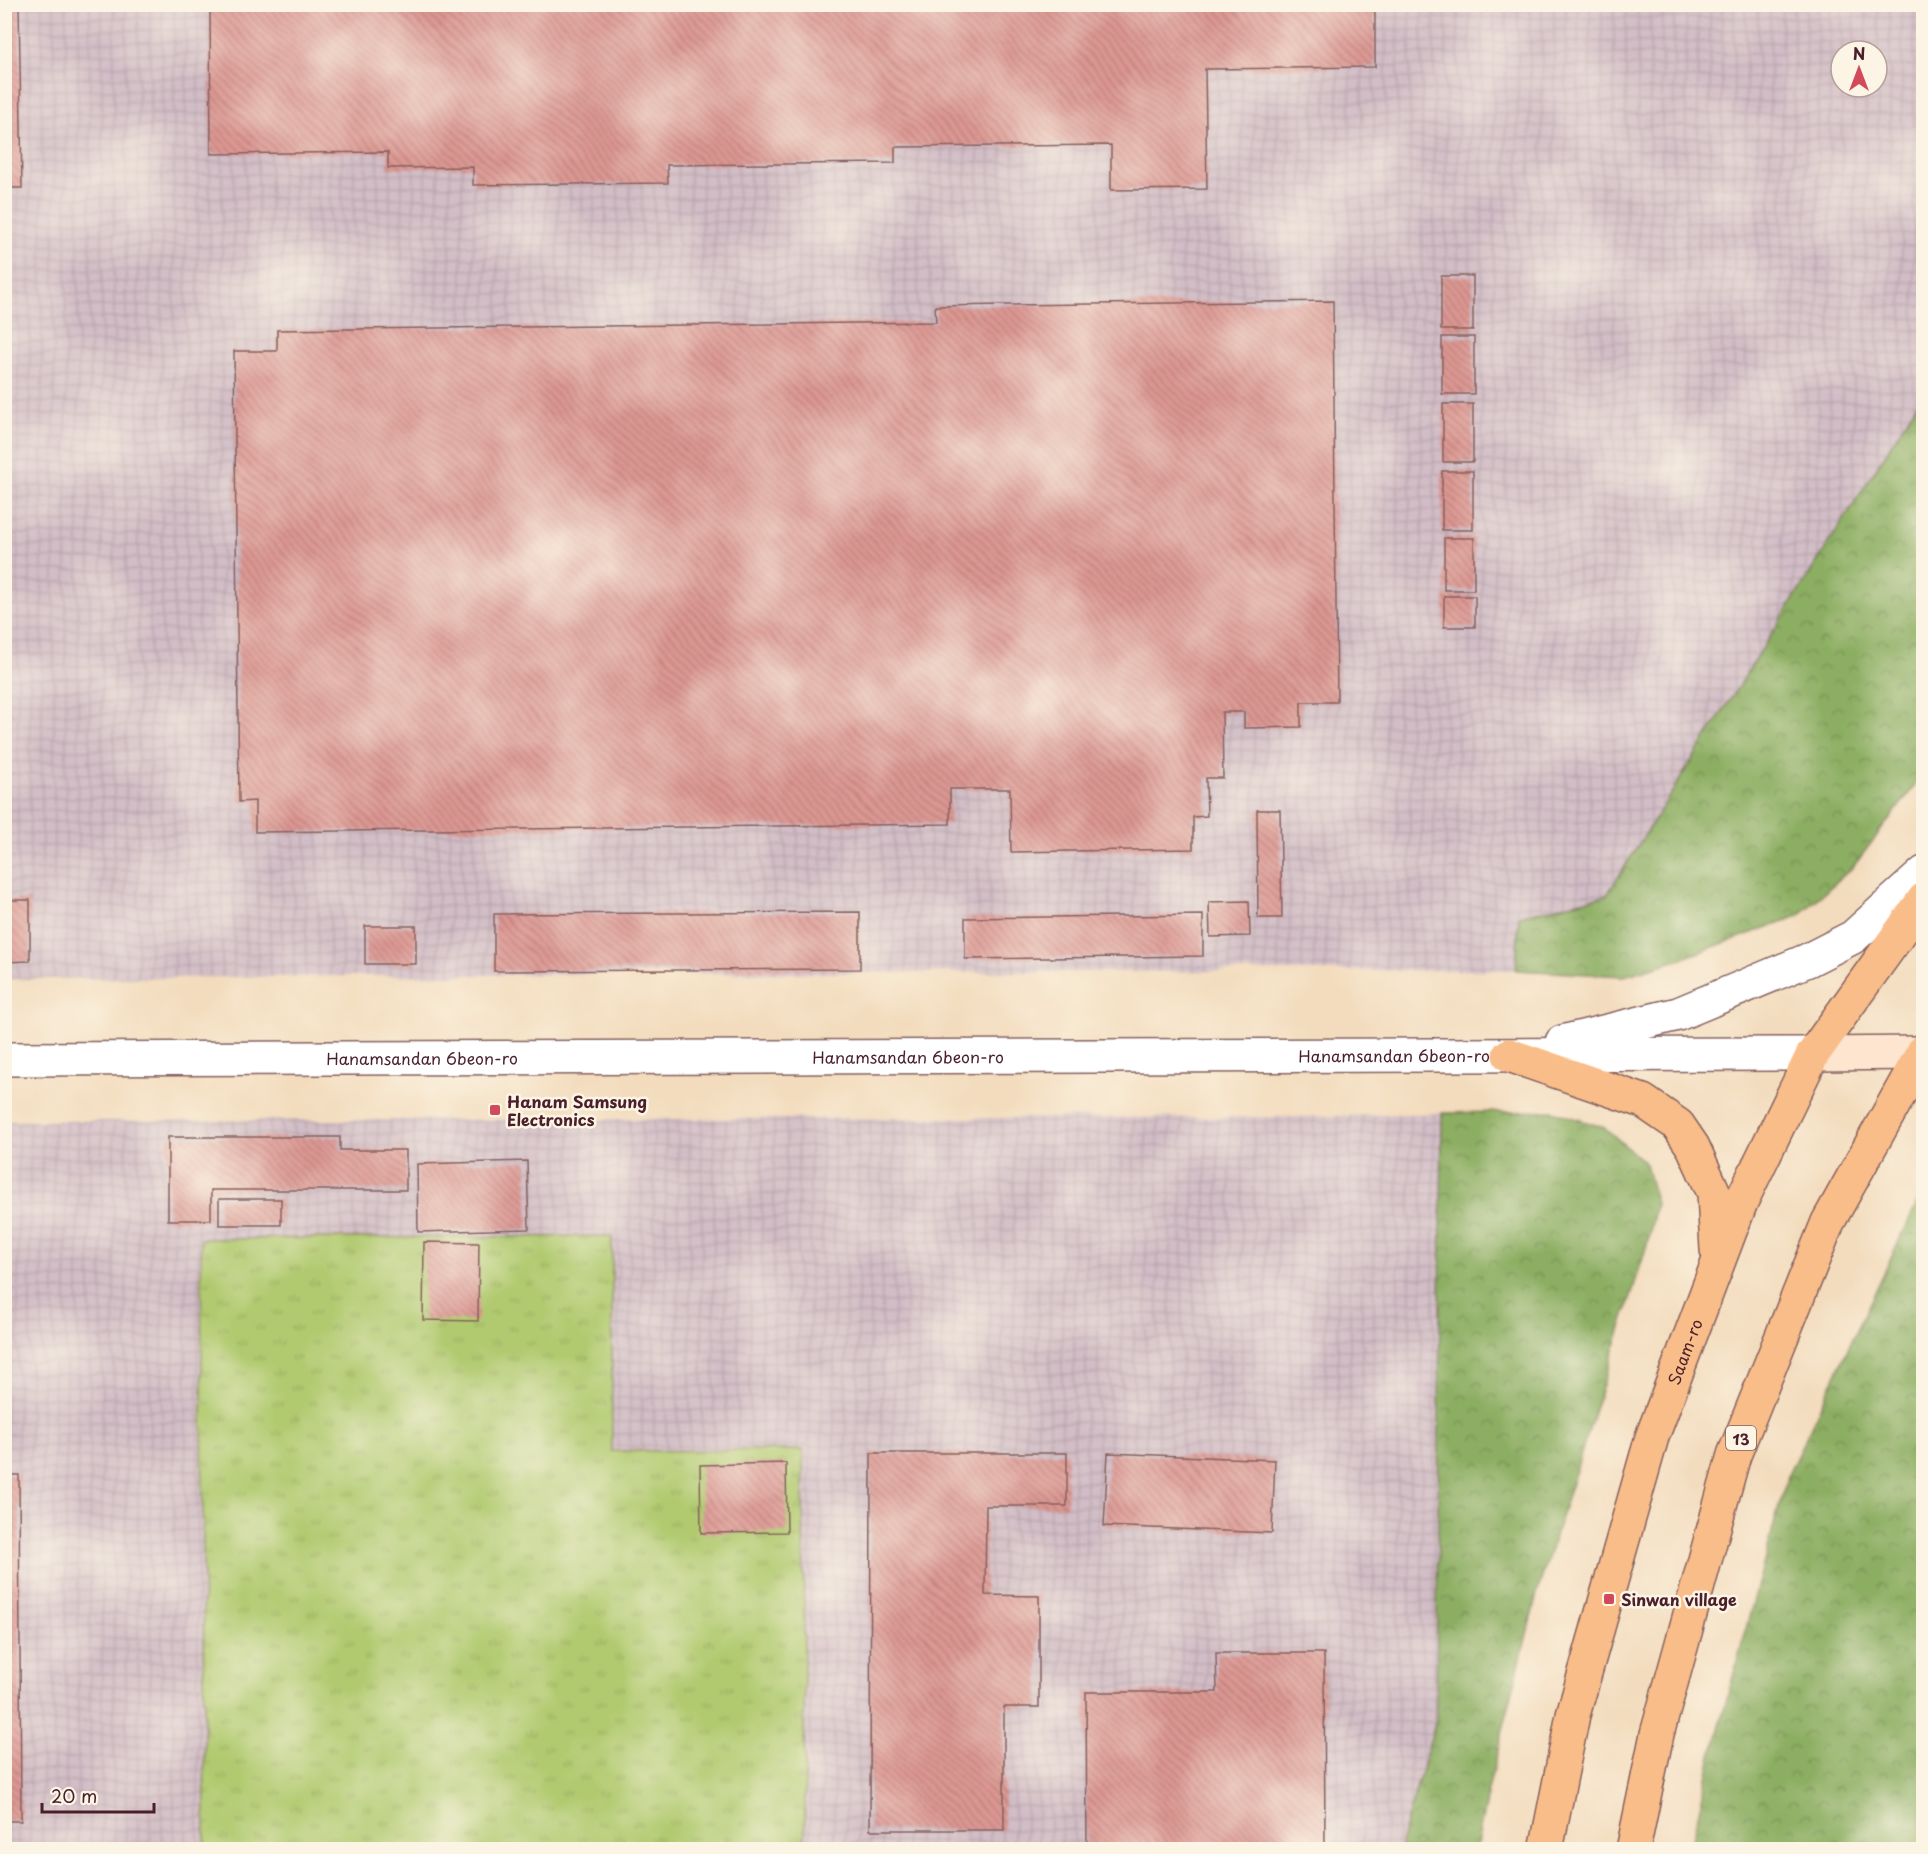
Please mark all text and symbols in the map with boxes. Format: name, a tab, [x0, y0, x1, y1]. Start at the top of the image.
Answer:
north arrow	[1829, 39, 1889, 99]
text: N	[1853, 41, 1865, 65]
street label: Hanamsandan 6beon-ro	[1298, 1043, 1490, 1067]
street label: Hanamsandan 6beon-ro	[812, 1044, 1004, 1069]
street label: Hanamsandan 6beon-ro	[326, 1046, 518, 1070]
place label: Hanam Samsung Electronics	[507, 1089, 647, 1131]
marker: Hanam Samsung Electronics	[488, 1103, 502, 1117]
street label: Saam-ro	[1661, 1315, 1708, 1388]
road number: 13	[1726, 1426, 1756, 1450]
place label: Sinwan village	[1621, 1587, 1737, 1611]
marker: Sinwan village	[1602, 1592, 1616, 1606]
scale bar	[42, 1776, 154, 1814]
text: 20 m	[51, 1782, 97, 1809]

